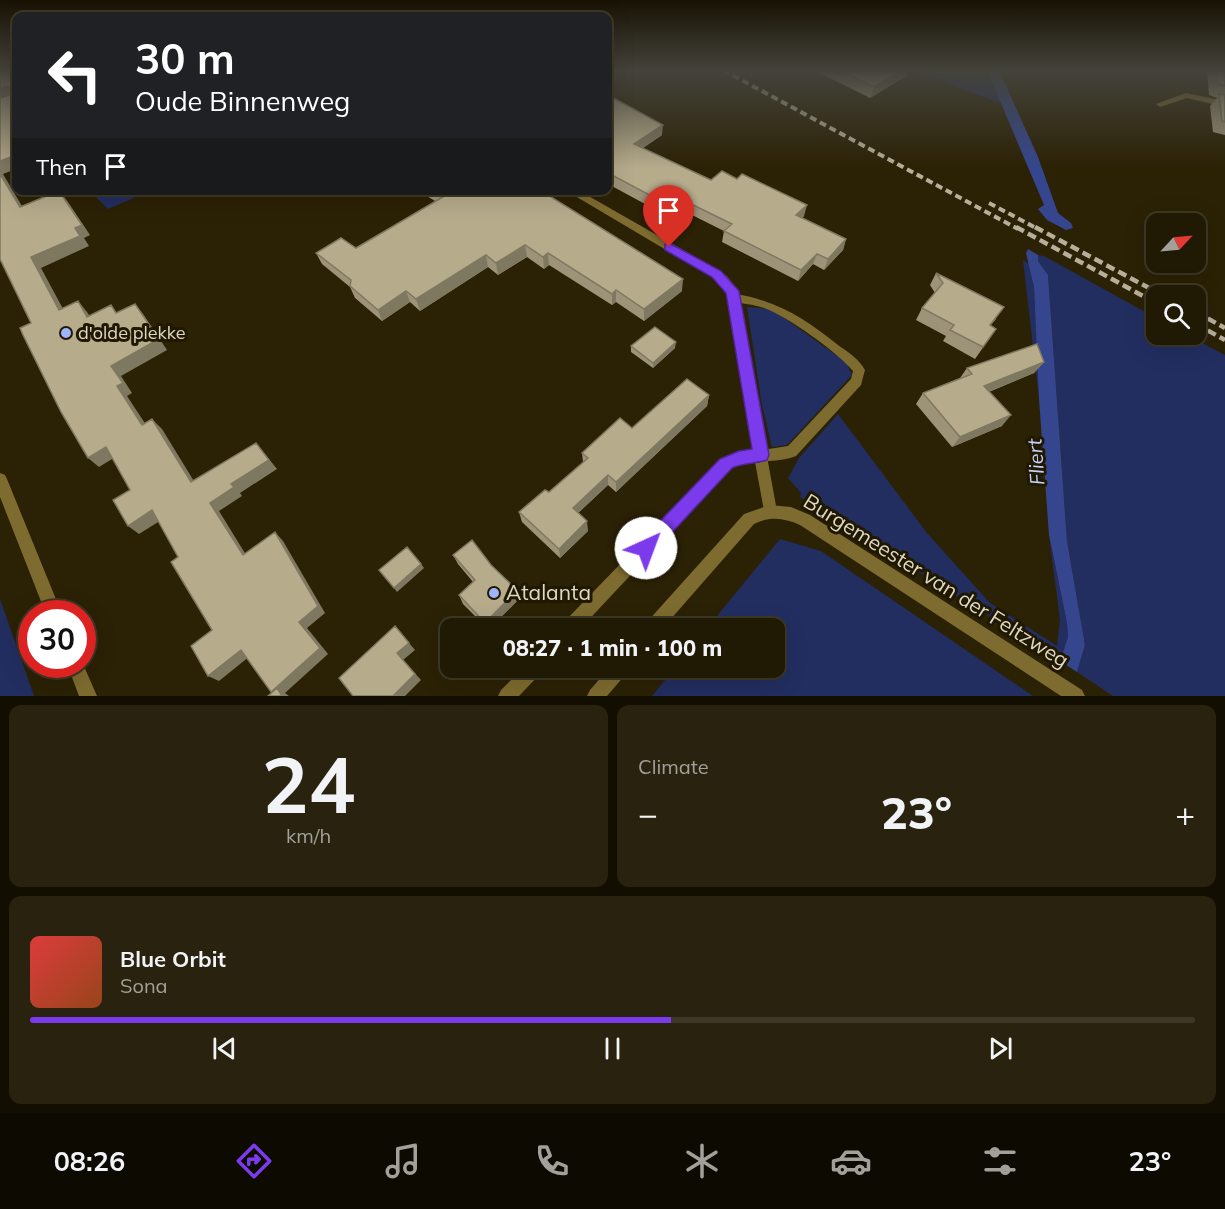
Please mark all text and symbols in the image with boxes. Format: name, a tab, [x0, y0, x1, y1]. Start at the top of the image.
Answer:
text: 30 m	[135, 32, 235, 85]
icon: left	[36, 36, 114, 114]
text: Oude Binnenweg	[135, 84, 350, 118]
icon: arrive	[99, 150, 132, 183]
text: Then	[36, 153, 87, 181]
pin	[643, 185, 694, 247]
icon: arrive	[652, 194, 685, 227]
north arrow	[1146, 213, 1206, 273]
map controls	[1146, 213, 1206, 345]
button: search	[1146, 285, 1206, 345]
place label: d'olde plekke	[78, 321, 186, 344]
marker: d'olde plekke	[59, 326, 73, 340]
water label: Fliert	[1021, 437, 1050, 486]
street label: Burgemeester van der Feltzweg	[799, 488, 1074, 673]
position arrow	[614, 516, 678, 580]
place label: Atalanta	[506, 579, 591, 605]
marker: Atalanta	[487, 586, 501, 600]
speed limit sign: 30	[18, 600, 96, 678]
text: 08:27 · 1 min · 100 m	[503, 634, 722, 662]
text: 24	[262, 735, 355, 833]
text: Climate	[638, 754, 709, 779]
text: 23°	[881, 784, 952, 840]
text: −	[638, 793, 658, 834]
text: +	[1175, 793, 1195, 834]
text: km/h	[286, 823, 331, 848]
text: Blue Orbit	[120, 945, 226, 973]
text: Sona	[120, 973, 168, 998]
icon: previous	[208, 1032, 241, 1065]
icon: pause	[596, 1032, 629, 1065]
icon: next	[984, 1032, 1017, 1065]
icon: directions	[233, 1140, 275, 1182]
icon: music	[382, 1140, 424, 1182]
icon: phone	[531, 1140, 573, 1182]
icon: climate	[681, 1140, 723, 1182]
icon: car	[830, 1140, 872, 1182]
icon: filters	[979, 1140, 1021, 1182]
text: 08:26	[54, 1144, 125, 1178]
text: 23°	[1129, 1144, 1171, 1178]

